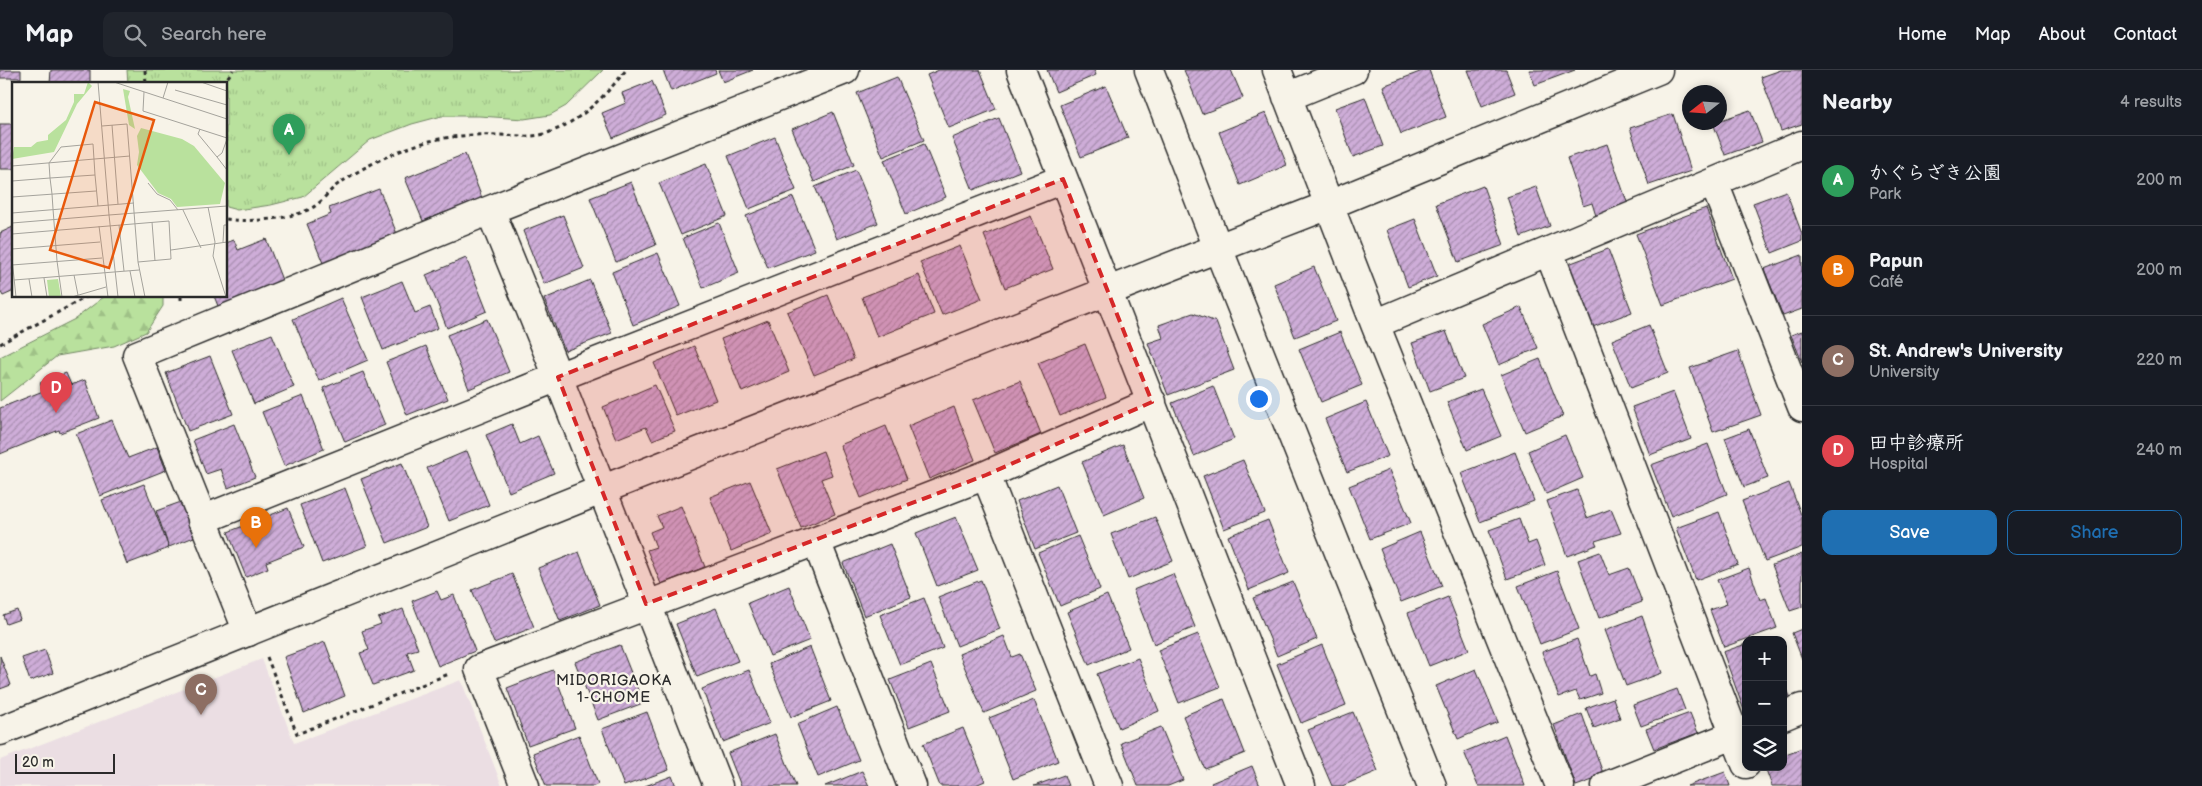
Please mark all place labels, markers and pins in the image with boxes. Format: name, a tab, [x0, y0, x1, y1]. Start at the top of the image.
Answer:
pin: A	[273, 114, 305, 155]
pin: D	[40, 372, 72, 413]
pin: B	[240, 507, 272, 548]
pin: C	[185, 674, 217, 715]

